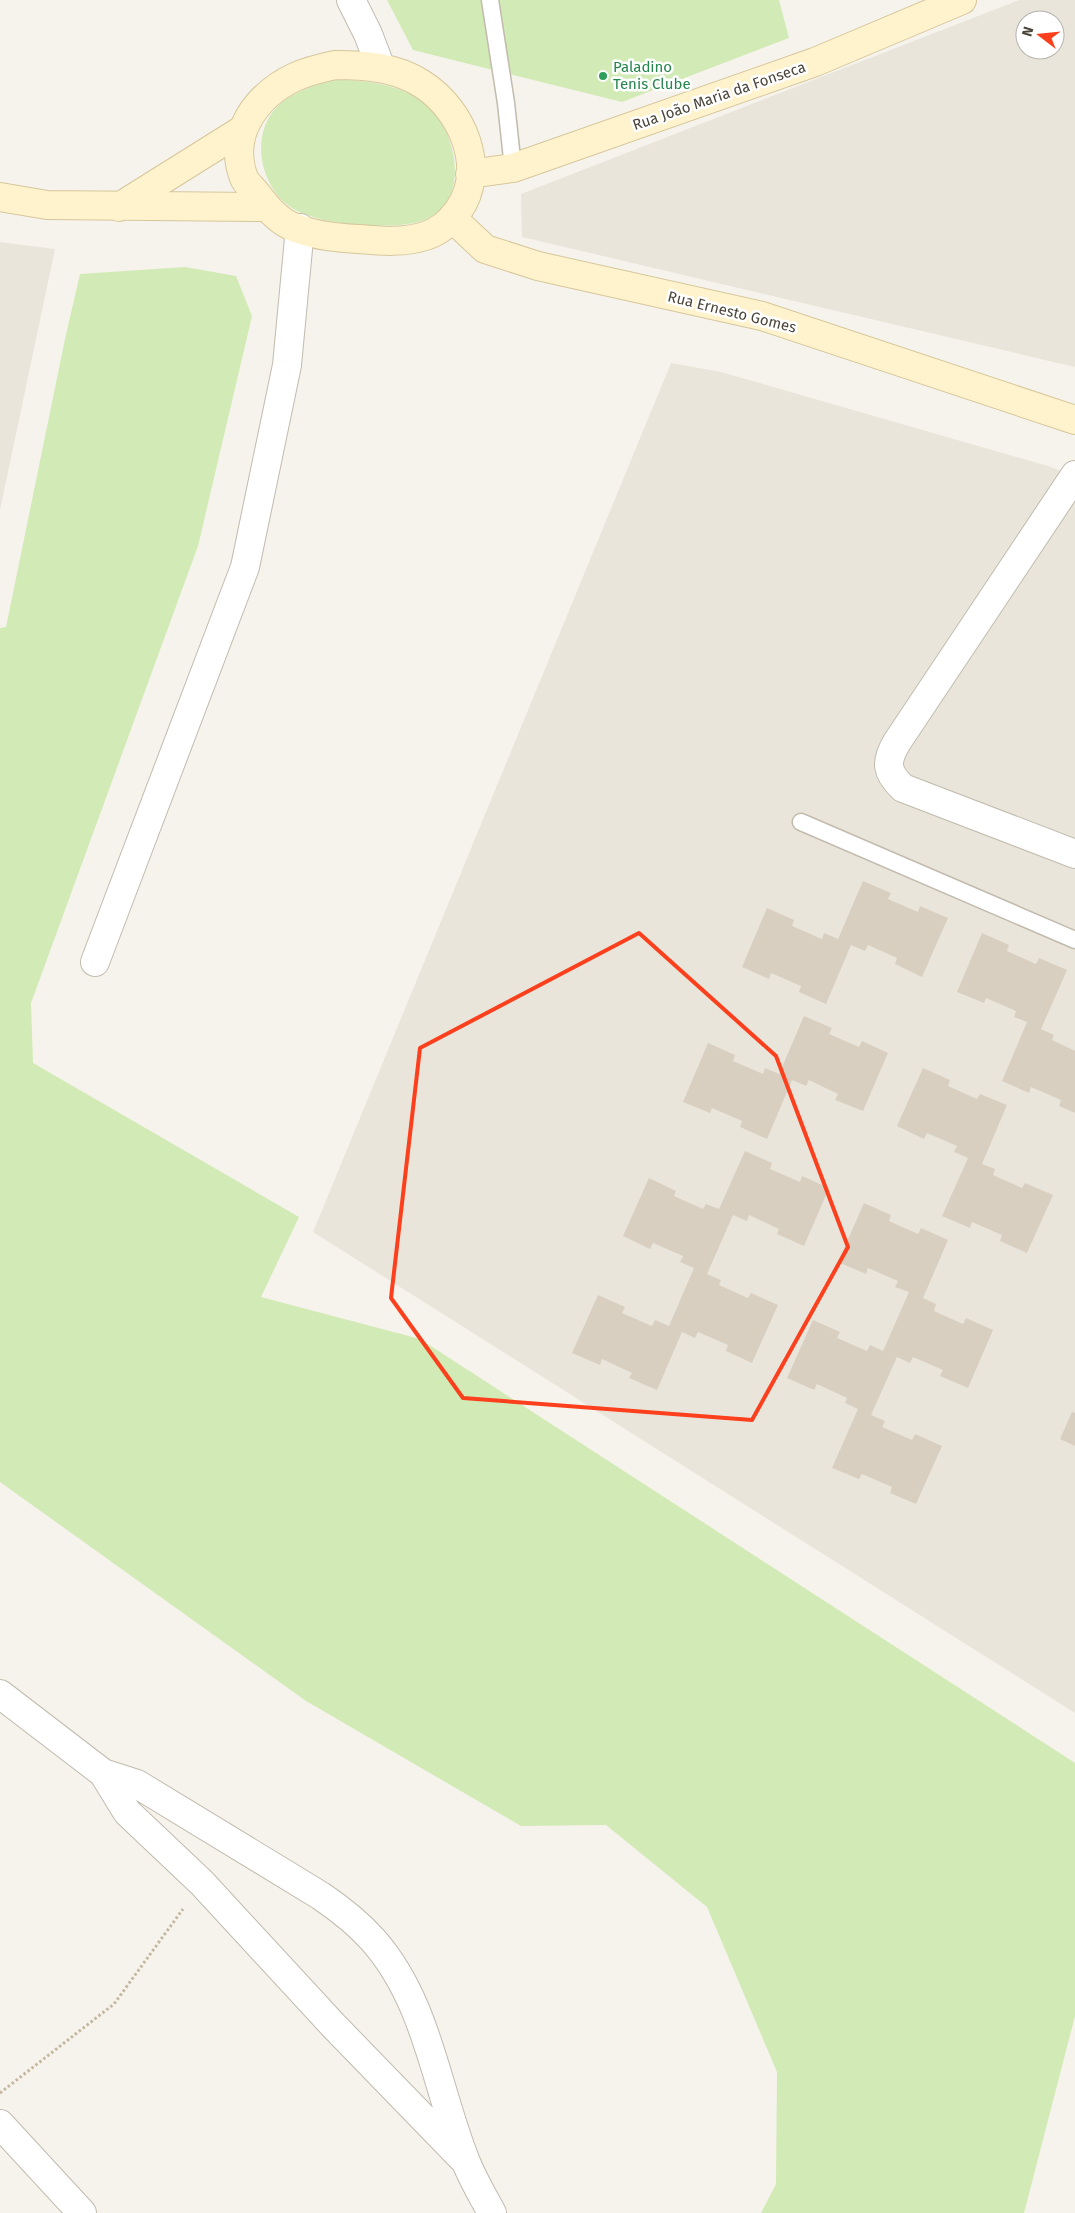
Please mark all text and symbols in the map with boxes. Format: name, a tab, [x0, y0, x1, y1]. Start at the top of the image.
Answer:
north arrow	[1015, 10, 1065, 60]
text: N	[1019, 25, 1037, 38]
place label: Paladino Tenis Clube	[613, 58, 691, 93]
street label: Rua João Maria da Fonseca	[630, 58, 808, 134]
marker: Paladino Tenis Clube	[597, 70, 609, 82]
street label: Rua Ernesto Gomes	[666, 287, 798, 337]

